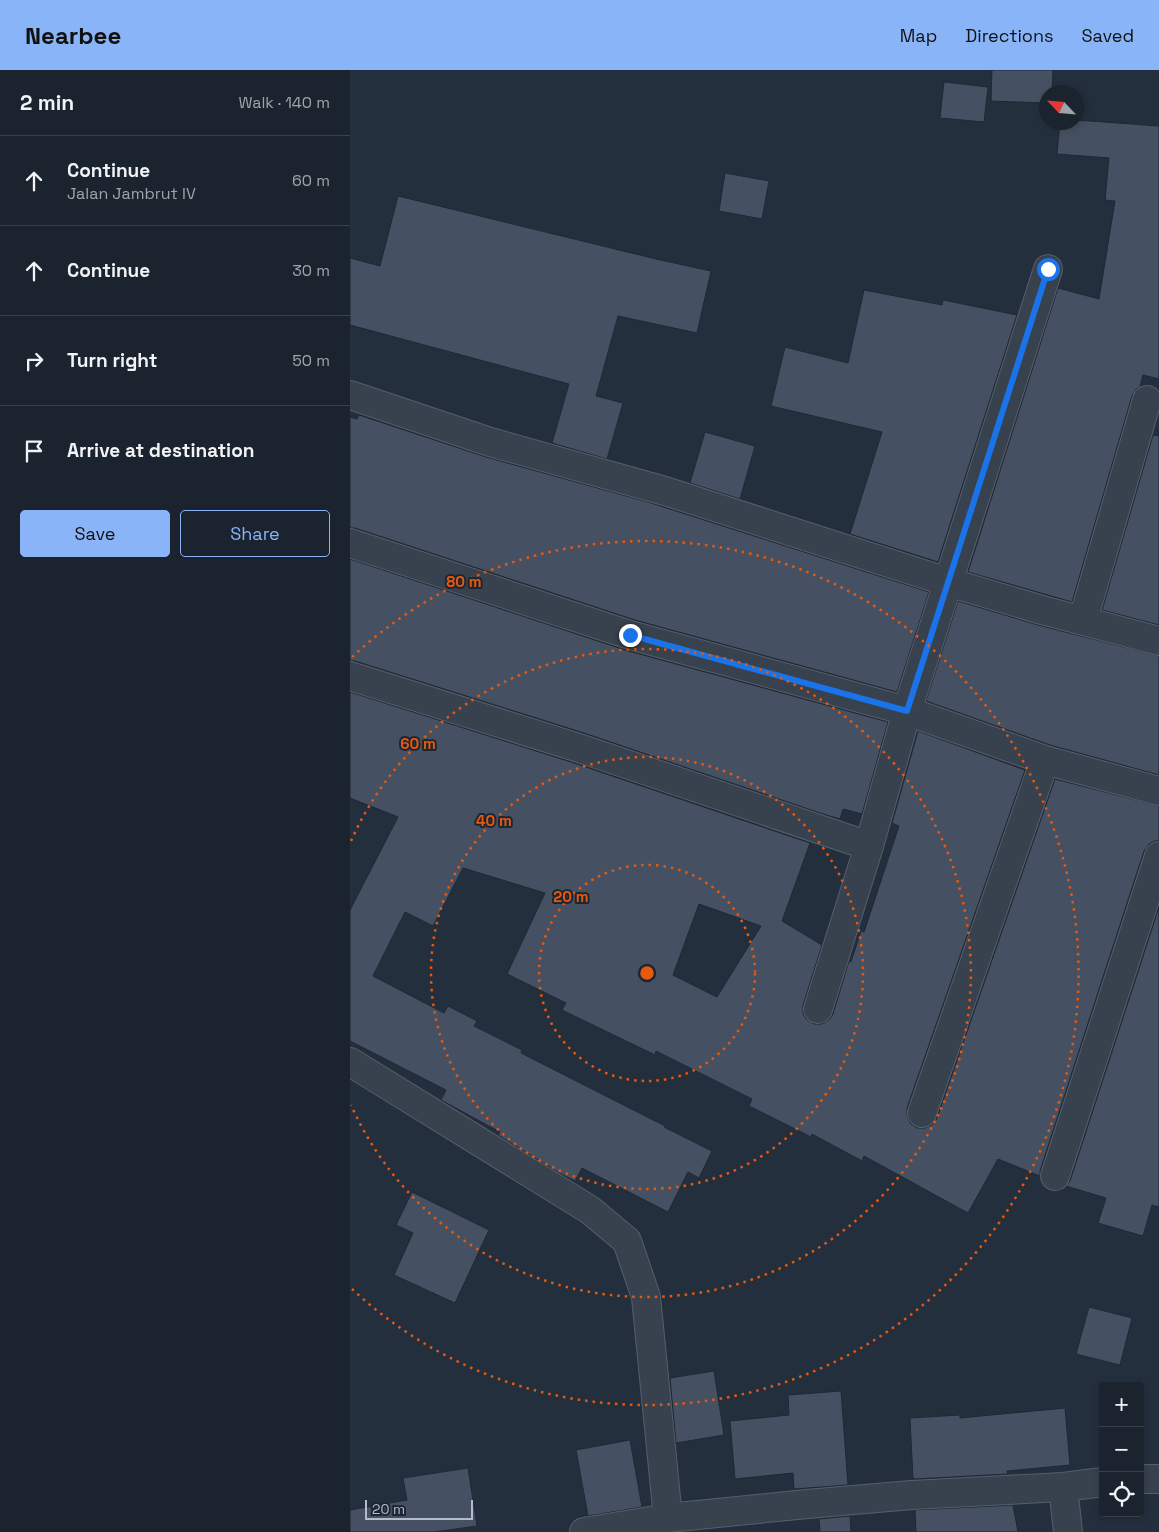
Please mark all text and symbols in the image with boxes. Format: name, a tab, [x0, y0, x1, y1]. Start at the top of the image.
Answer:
text: Nearbee	[25, 20, 121, 51]
text: Map	[900, 24, 937, 47]
text: Directions	[965, 24, 1054, 47]
text: Saved	[1082, 24, 1134, 47]
north arrow	[1039, 85, 1084, 130]
text: 2 min	[20, 89, 74, 116]
text: Walk · 140 m	[238, 92, 330, 113]
text: Continue	[67, 158, 150, 183]
icon: ahead	[20, 167, 48, 195]
text: 60 m	[292, 170, 330, 191]
text: Jalan Jambrut IV	[67, 183, 196, 204]
icon: ahead	[20, 257, 48, 285]
text: Continue	[67, 258, 150, 283]
route start	[1037, 258, 1060, 281]
text: 30 m	[292, 260, 330, 281]
icon: right	[20, 347, 48, 375]
text: Turn right	[67, 348, 157, 373]
text: 50 m	[292, 350, 330, 371]
icon: arrive	[20, 437, 48, 465]
text: Arrive at destination	[67, 438, 255, 463]
button: Save	[20, 510, 170, 557]
button: Share	[180, 510, 330, 557]
text: 80 m	[446, 572, 482, 591]
route end	[619, 624, 642, 647]
text: 60 m	[400, 734, 436, 753]
text: 40 m	[476, 811, 512, 830]
text: 20 m	[553, 887, 589, 906]
centre of rings	[638, 964, 656, 982]
map controls	[1099, 1382, 1144, 1517]
button: +	[1099, 1382, 1144, 1427]
button: −	[1099, 1427, 1144, 1472]
button: locate	[1099, 1472, 1144, 1517]
scale bar	[365, 1497, 472, 1520]
text: 20 m	[372, 1500, 405, 1518]

